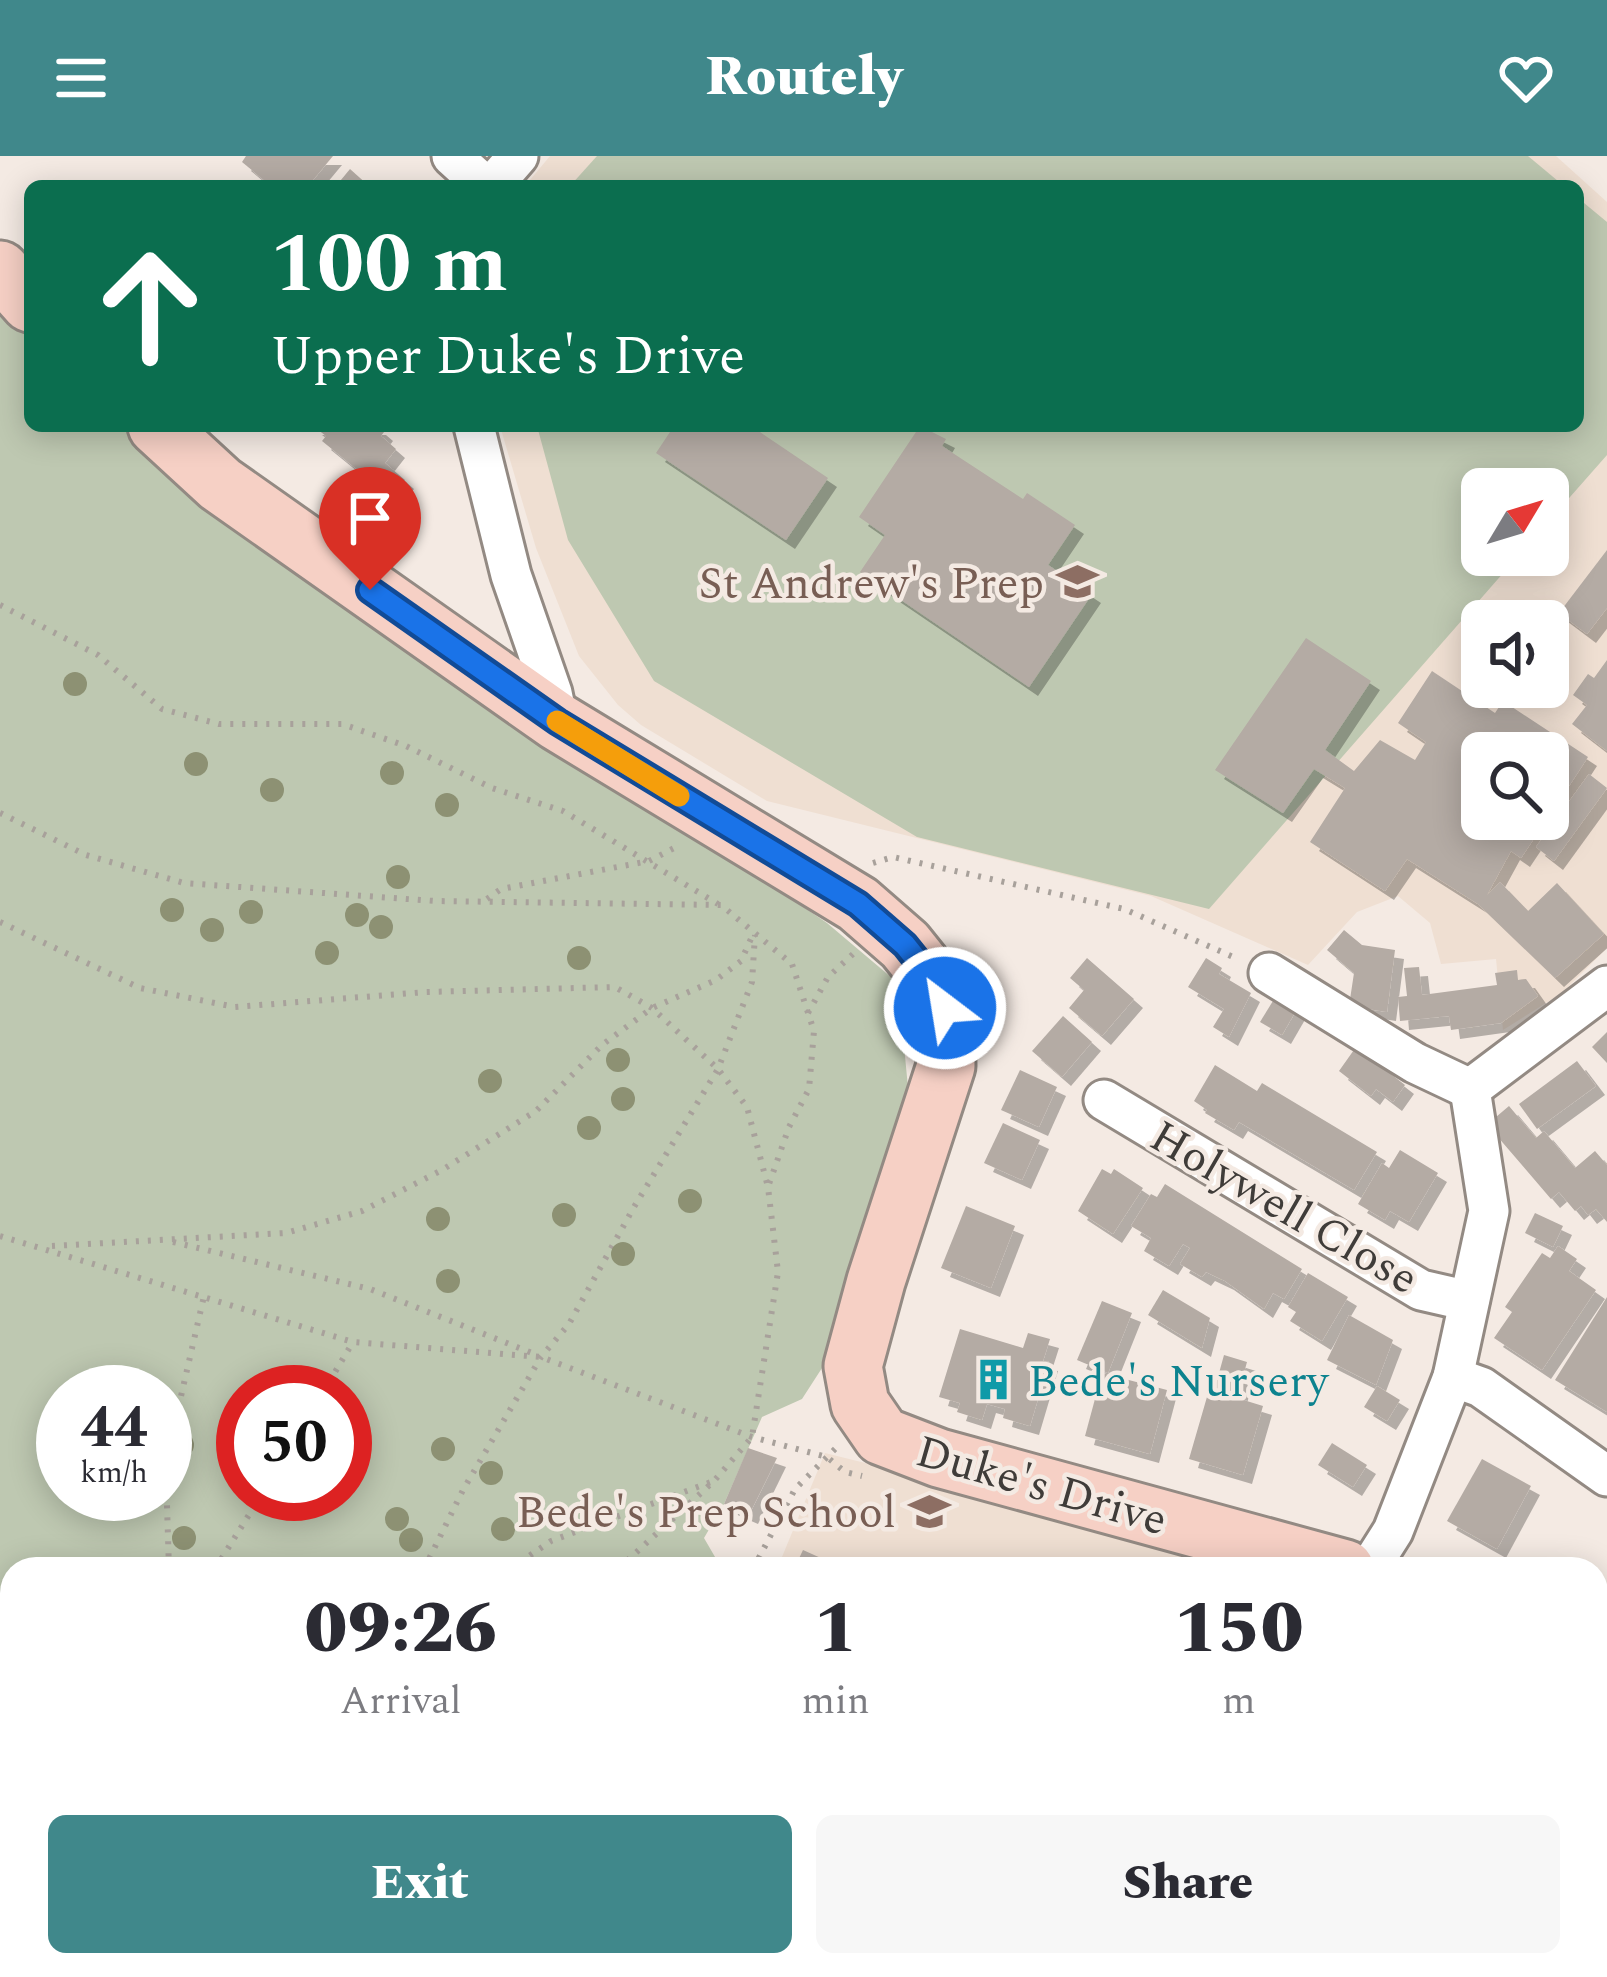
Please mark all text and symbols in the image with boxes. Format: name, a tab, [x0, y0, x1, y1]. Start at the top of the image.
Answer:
text: Routely	[705, 37, 902, 119]
icon: menu	[48, 45, 114, 111]
icon: heart	[1493, 45, 1559, 111]
text: 100 m	[270, 201, 508, 329]
icon: ahead	[72, 228, 228, 384]
text: Upper Duke's Drive	[270, 316, 745, 398]
pin	[319, 467, 421, 590]
north arrow	[1461, 468, 1569, 576]
map controls	[1461, 468, 1569, 840]
icon: arrive	[337, 485, 403, 551]
place label: St Andrew's Prep	[698, 550, 1044, 619]
school or university icon: St Andrew's Prep	[1055, 559, 1101, 605]
button: sound	[1461, 600, 1569, 708]
button: search	[1461, 732, 1569, 840]
position arrow	[882, 945, 1008, 1071]
street label: Holywell Close	[1136, 1103, 1431, 1313]
place label: Bede's Nursery	[1028, 1348, 1330, 1417]
building icon: Bede's Nursery	[971, 1357, 1017, 1403]
speed limit sign: 50	[216, 1365, 372, 1521]
text: 44	[80, 1382, 148, 1474]
street label: Duke's Drive	[908, 1418, 1175, 1555]
text: km/h	[80, 1450, 148, 1496]
place label: Bede's Prep School	[516, 1479, 896, 1548]
school or university icon: Bede's Prep School	[907, 1488, 953, 1534]
text: 09:26	[304, 1575, 497, 1684]
text: 1	[814, 1575, 857, 1684]
text: 150	[1174, 1575, 1304, 1684]
text: Arrival	[340, 1672, 462, 1731]
text: min	[802, 1672, 870, 1731]
text: m	[1222, 1672, 1256, 1731]
button: Exit	[48, 1815, 792, 1953]
button: Share	[816, 1815, 1560, 1953]

